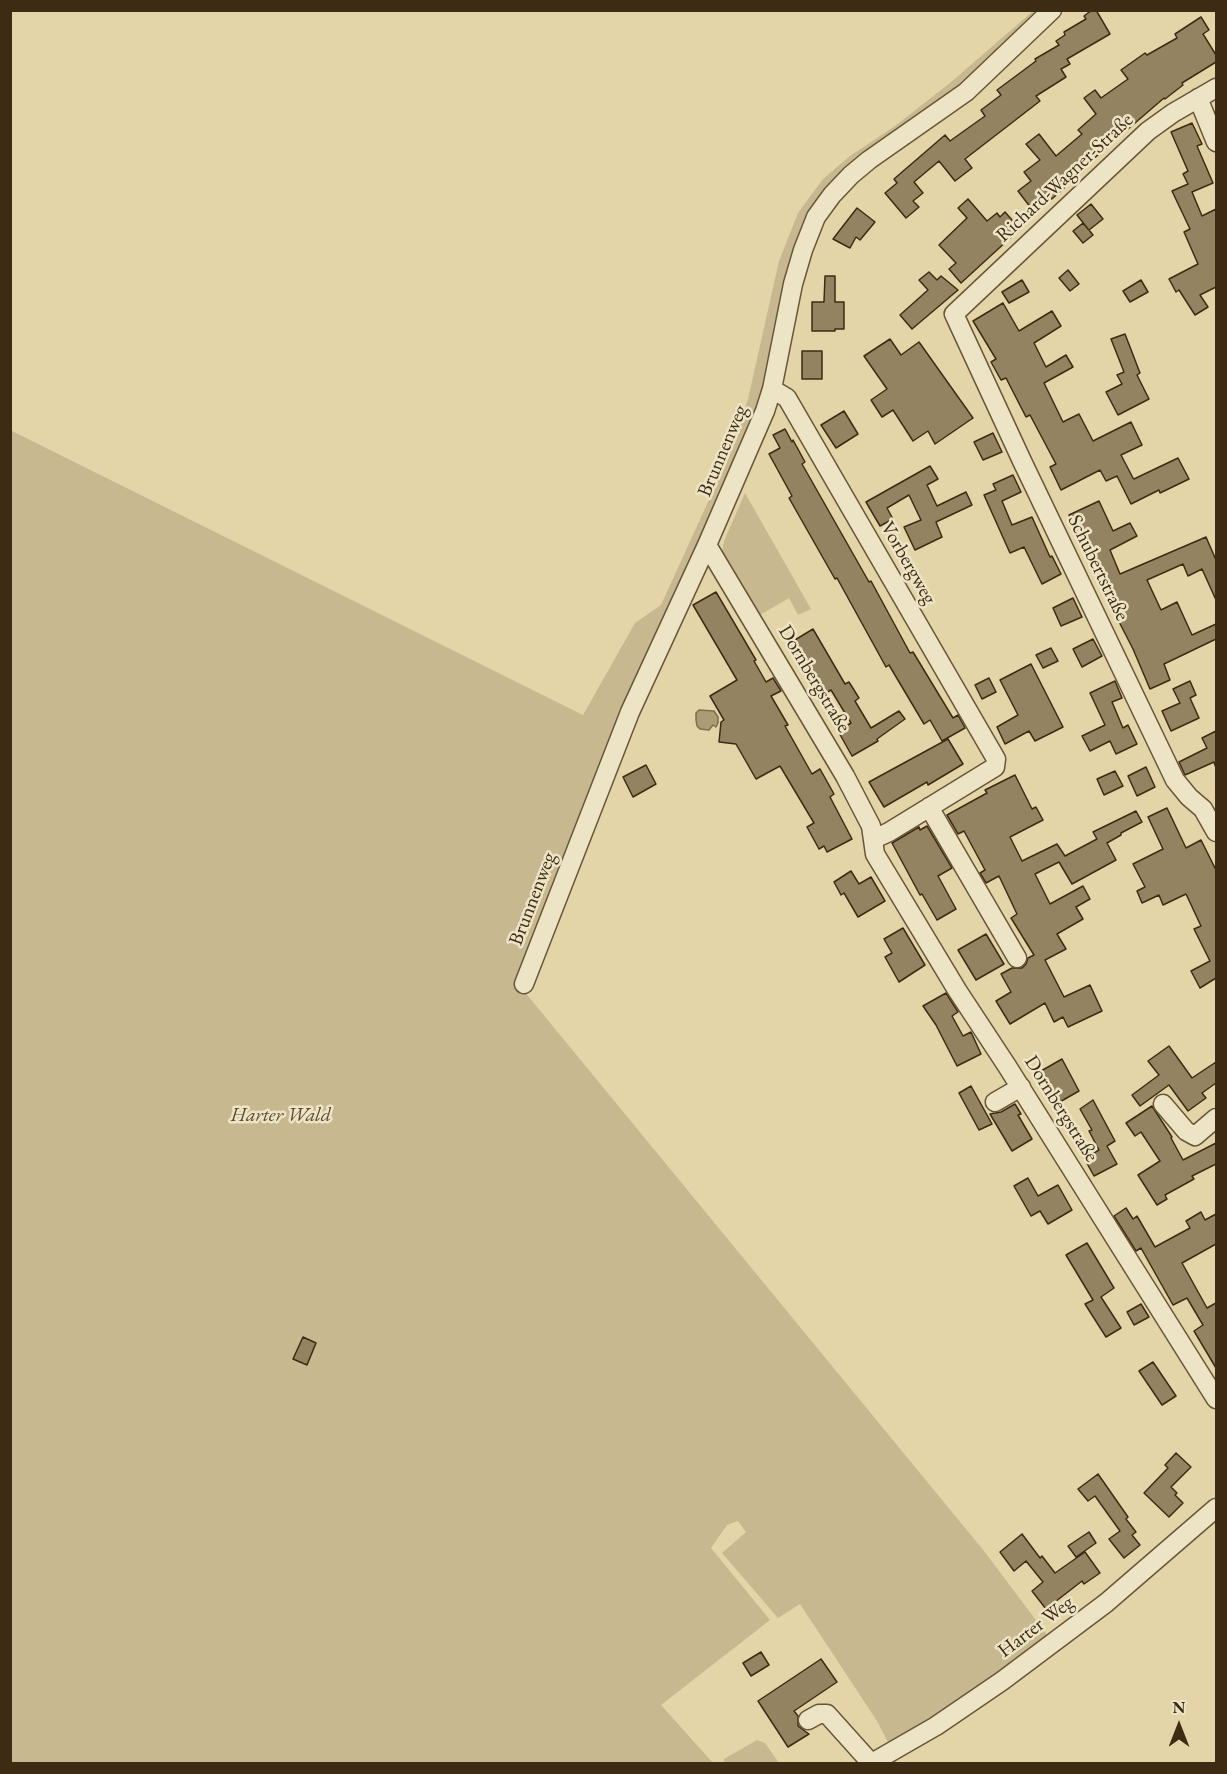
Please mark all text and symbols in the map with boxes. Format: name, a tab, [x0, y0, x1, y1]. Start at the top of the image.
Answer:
street label: Richard-Wagner-Straße	[992, 108, 1138, 248]
street label: Brunnenweg	[693, 401, 753, 501]
street label: Schubertstraße	[1062, 511, 1134, 625]
street label: Vorbergweg	[875, 518, 941, 608]
street label: Dornbergstraße	[773, 621, 855, 737]
street label: Brunnenweg	[504, 849, 562, 949]
street label: Dornbergstraße	[1019, 1051, 1103, 1167]
park label: Harter Wald	[231, 1104, 331, 1128]
street label: Harter Weg	[993, 1591, 1079, 1663]
north arrow	[1149, 1696, 1209, 1756]
text: N	[1173, 1697, 1185, 1718]

